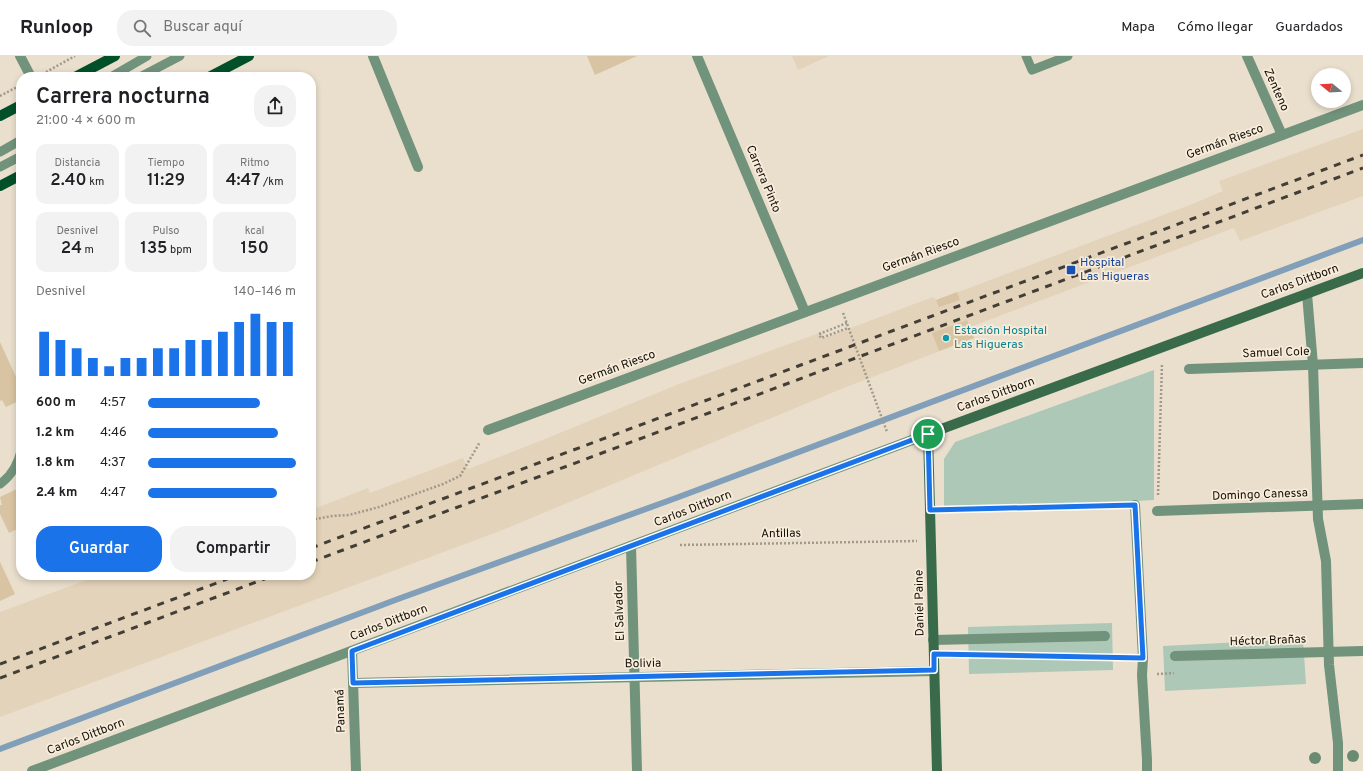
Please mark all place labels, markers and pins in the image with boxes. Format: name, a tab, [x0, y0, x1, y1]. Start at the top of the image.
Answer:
place label: Hospital Las Higueras	[1080, 255, 1149, 285]
marker: Hospital Las Higueras	[1065, 264, 1077, 276]
place label: Estación Hospital Las Higueras	[954, 323, 1047, 353]
marker: Estación Hospital Las Higueras	[941, 333, 951, 343]
pin	[911, 417, 945, 451]

